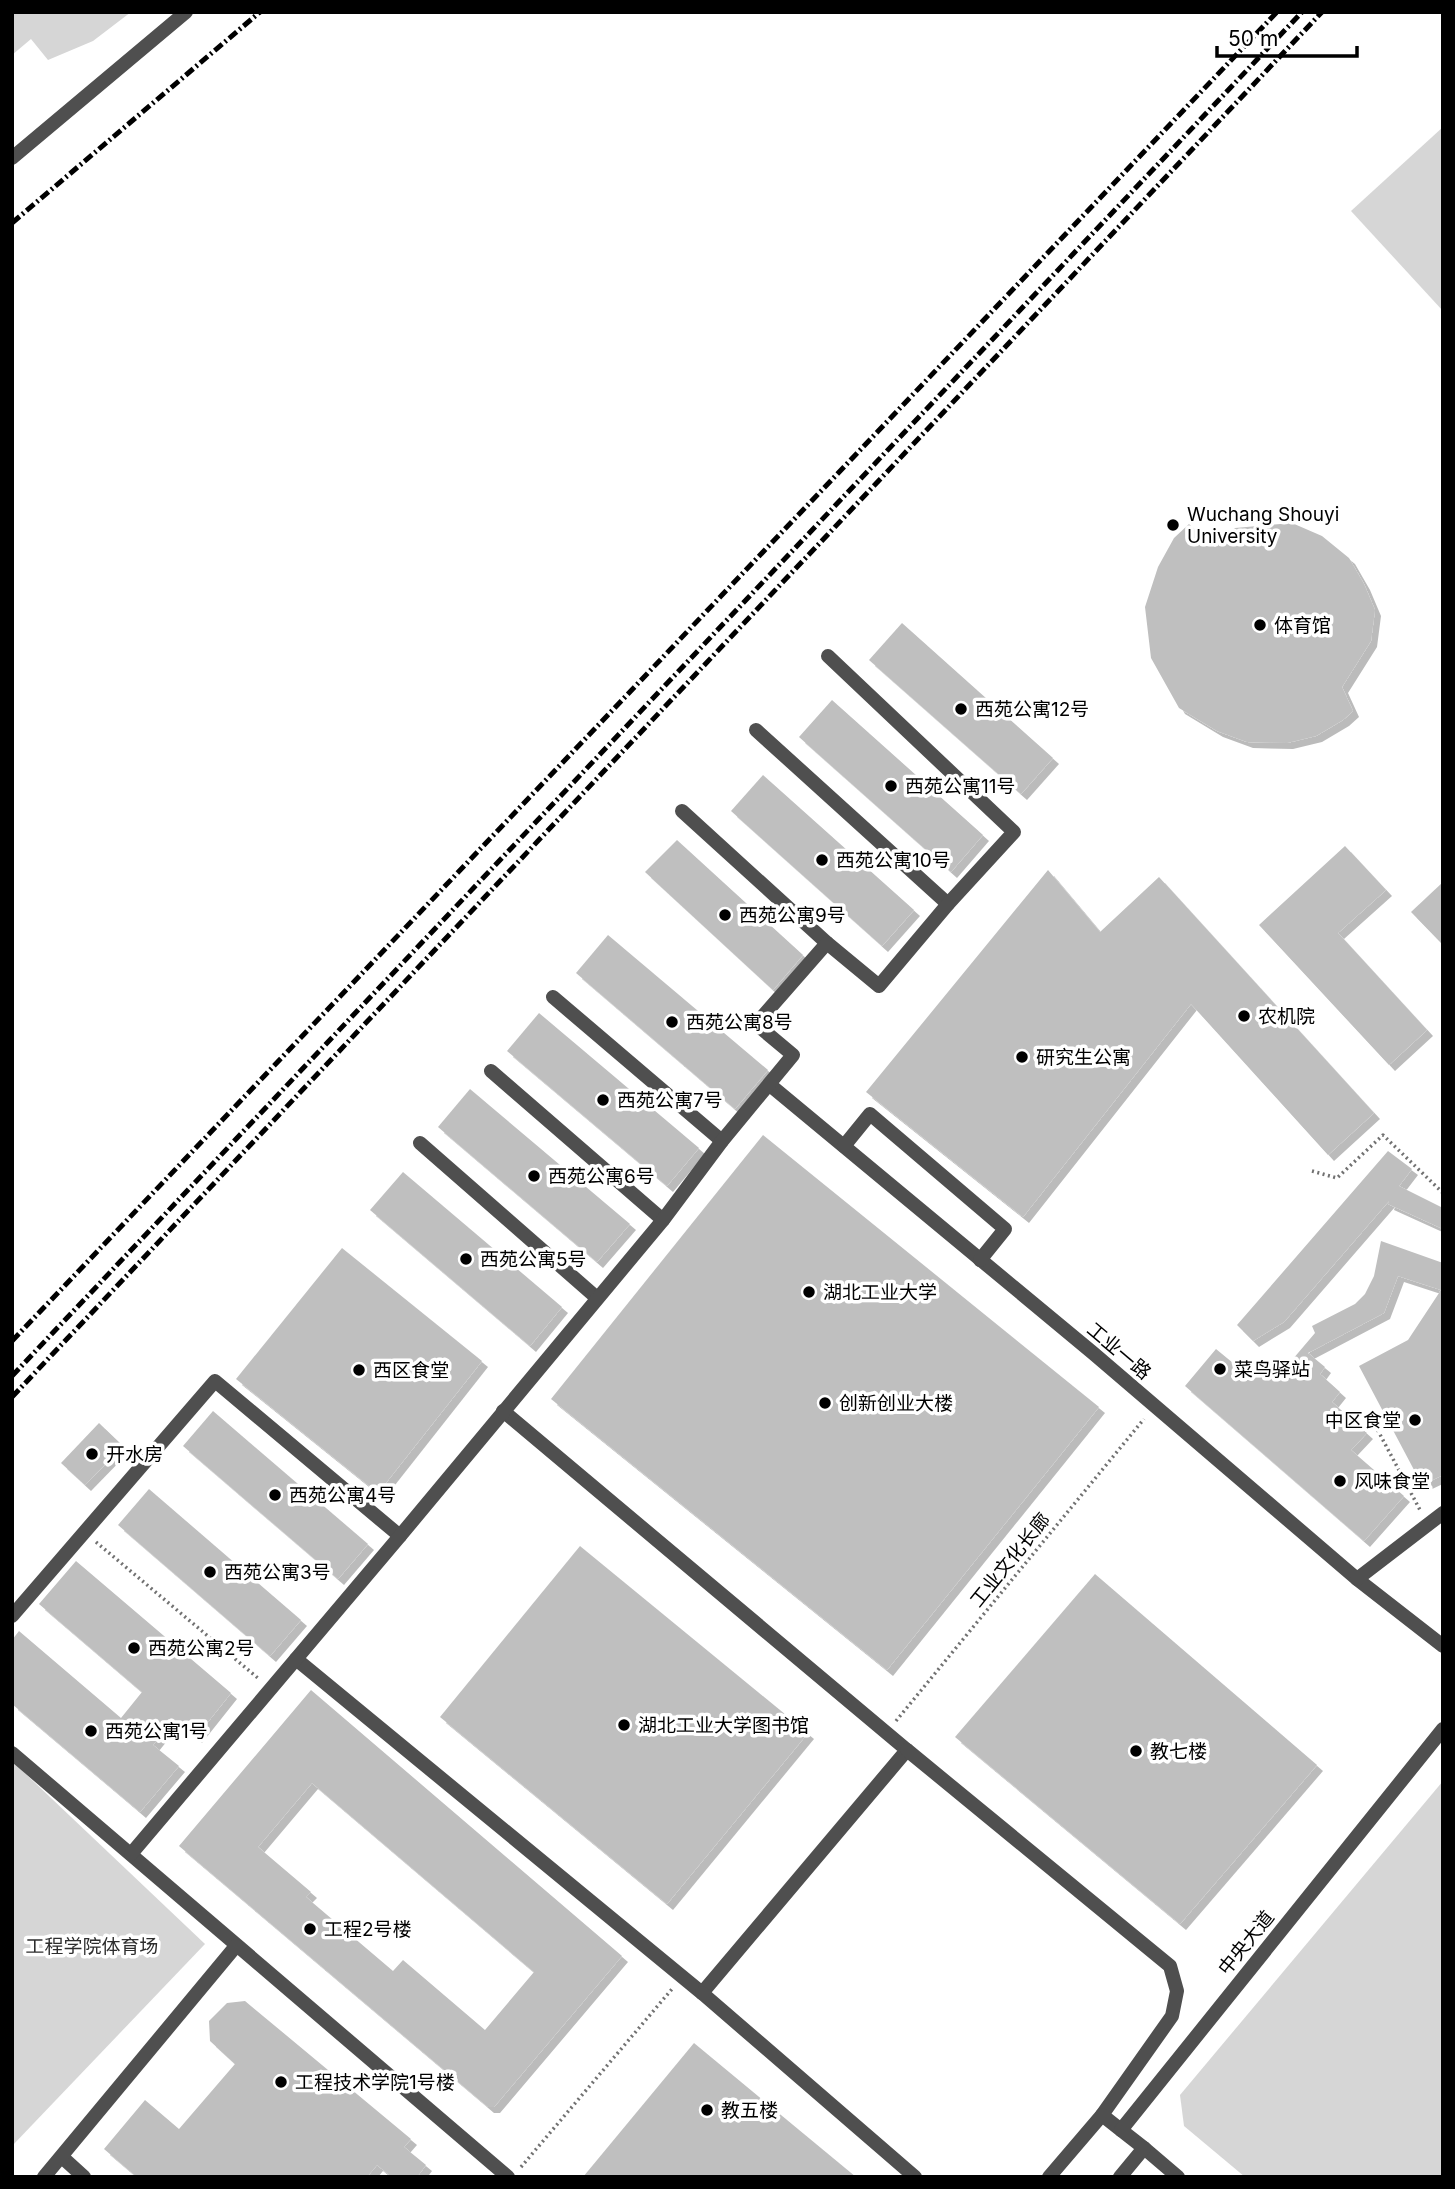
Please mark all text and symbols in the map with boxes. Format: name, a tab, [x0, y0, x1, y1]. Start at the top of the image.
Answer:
scale bar	[1217, 14, 1357, 58]
text: 50 m	[1228, 26, 1278, 51]
place label: Wuchang Shouyi University	[1187, 503, 1339, 548]
marker: Wuchang Shouyi University	[1165, 517, 1181, 533]
place label: 体育馆	[1274, 614, 1331, 637]
marker: 体育馆	[1252, 617, 1268, 633]
place label: 西苑公寓12号	[975, 698, 1089, 721]
marker: 西苑公寓12号	[953, 701, 969, 717]
place label: 西苑公寓11号	[905, 775, 1015, 798]
marker: 西苑公寓11号	[883, 778, 899, 794]
place label: 西苑公寓10号	[836, 849, 951, 872]
marker: 西苑公寓10号	[814, 852, 830, 868]
place label: 西苑公寓9号	[739, 904, 846, 927]
marker: 西苑公寓9号	[717, 907, 733, 923]
place label: 农机院	[1258, 1005, 1315, 1028]
marker: 农机院	[1236, 1008, 1252, 1024]
place label: 西苑公寓8号	[686, 1011, 793, 1034]
marker: 西苑公寓8号	[664, 1014, 680, 1030]
place label: 研究生公寓	[1036, 1046, 1131, 1069]
marker: 研究生公寓	[1014, 1049, 1030, 1065]
place label: 西苑公寓7号	[617, 1089, 723, 1112]
marker: 西苑公寓7号	[595, 1092, 611, 1108]
place label: 西苑公寓6号	[548, 1165, 655, 1188]
marker: 西苑公寓6号	[526, 1168, 542, 1184]
place label: 西苑公寓5号	[480, 1248, 587, 1271]
marker: 西苑公寓5号	[458, 1251, 474, 1267]
place label: 湖北工业大学	[823, 1281, 937, 1304]
marker: 湖北工业大学	[801, 1284, 817, 1300]
street label: 工业一路	[1082, 1318, 1156, 1384]
place label: 菜鸟驿站	[1234, 1358, 1310, 1381]
place label: 西区食堂	[373, 1359, 449, 1382]
marker: 菜鸟驿站	[1212, 1361, 1228, 1377]
marker: 西区食堂	[351, 1362, 367, 1378]
place label: 创新创业大楼	[839, 1392, 953, 1415]
marker: 创新创业大楼	[817, 1395, 833, 1411]
place label: 中区食堂	[1325, 1409, 1401, 1432]
marker: 中区食堂	[1407, 1412, 1423, 1428]
place label: 开水房	[106, 1443, 163, 1466]
marker: 开水房	[84, 1446, 100, 1462]
place label: 风味食堂	[1354, 1470, 1430, 1493]
marker: 风味食堂	[1332, 1473, 1348, 1489]
place label: 西苑公寓4号	[289, 1484, 396, 1507]
marker: 西苑公寓4号	[267, 1487, 283, 1503]
street label: 工业文化长廊	[965, 1508, 1055, 1612]
place label: 西苑公寓3号	[224, 1561, 331, 1584]
marker: 西苑公寓3号	[202, 1564, 218, 1580]
place label: 西苑公寓2号	[148, 1637, 255, 1660]
marker: 西苑公寓2号	[126, 1640, 142, 1656]
place label: 湖北工业大学图书馆	[638, 1714, 809, 1737]
marker: 湖北工业大学图书馆	[616, 1717, 632, 1733]
place label: 西苑公寓1号	[105, 1720, 208, 1743]
marker: 西苑公寓1号	[83, 1723, 99, 1739]
place label: 教七楼	[1150, 1740, 1207, 1763]
marker: 教七楼	[1128, 1743, 1144, 1759]
street label: 中央大道	[1213, 1906, 1279, 1980]
place label: 工程2号楼	[324, 1918, 412, 1941]
marker: 工程2号楼	[302, 1921, 318, 1937]
park label: 工程学院体育场	[25, 1935, 159, 1958]
place label: 工程技术学院1号楼	[295, 2071, 455, 2094]
marker: 工程技术学院1号楼	[273, 2074, 289, 2090]
place label: 教五楼	[721, 2099, 778, 2122]
marker: 教五楼	[699, 2102, 715, 2118]

